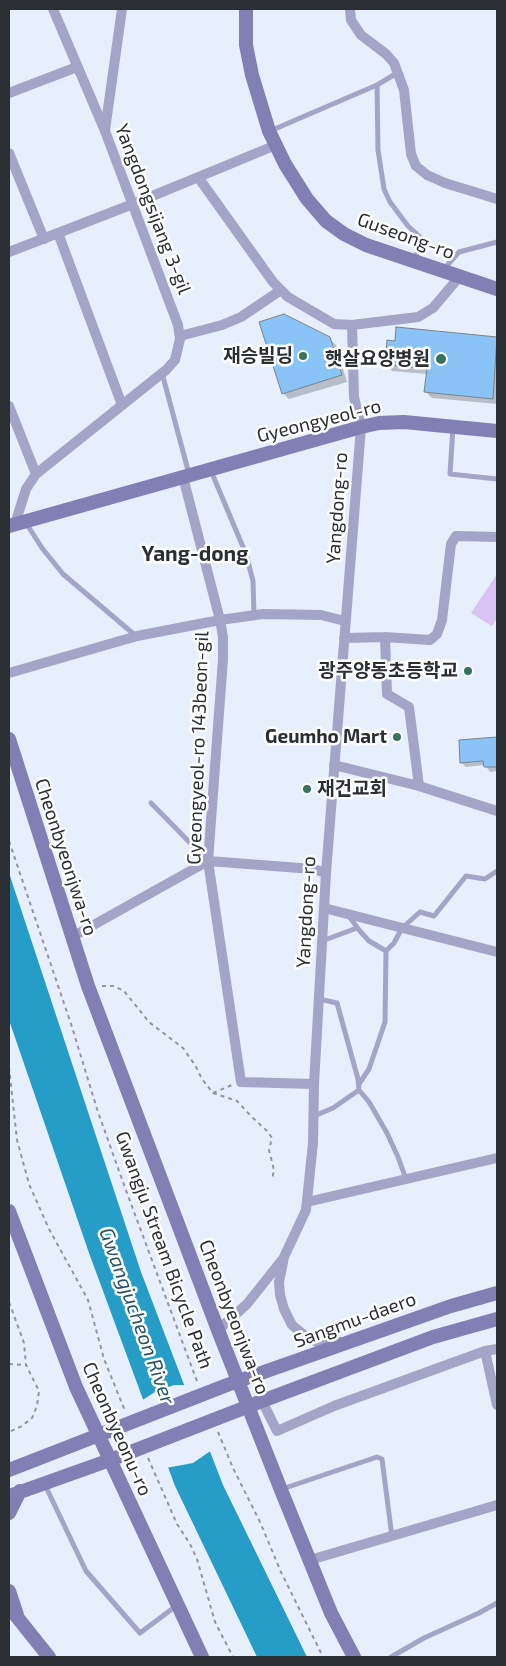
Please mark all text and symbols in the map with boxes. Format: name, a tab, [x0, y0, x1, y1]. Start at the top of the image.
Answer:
street label: Yangdongsijang 3-gil	[110, 121, 196, 297]
street label: Guseong-ro	[354, 208, 458, 264]
place label: 재승빌딩	[223, 345, 293, 367]
place label: 햇살요양병원	[325, 348, 430, 370]
marker: 재승빌딩	[297, 350, 309, 362]
marker: 햇살요양병원	[434, 352, 448, 366]
street label: Gyeongyeol-ro	[254, 395, 384, 447]
street label: Yangdong-ro	[322, 451, 352, 565]
district label: Yang-dong	[142, 541, 248, 567]
street label: Gyeongyeol-ro 143beon-gil	[183, 631, 213, 865]
place label: 광주양동초등학교	[318, 660, 458, 682]
marker: 광주양동초등학교	[462, 665, 474, 677]
place label: Geumho Mart	[265, 726, 387, 748]
marker: Geumho Mart	[391, 731, 403, 743]
street label: Cheonbyeonjwa-ro	[30, 775, 102, 939]
place label: 재건교회	[317, 778, 387, 800]
marker: 재건교회	[301, 783, 313, 795]
street label: Yangdong-ro	[292, 856, 320, 968]
street label: Gwangju Stream Bicycle Path	[110, 1128, 218, 1372]
water label: Gwangjucheon River	[94, 1224, 180, 1408]
street label: Cheonbyeonjwa-ro	[194, 1236, 274, 1398]
street label: Sangmu-daero	[291, 1287, 419, 1353]
street label: Cheonbyeonu-ro	[77, 1359, 157, 1499]

